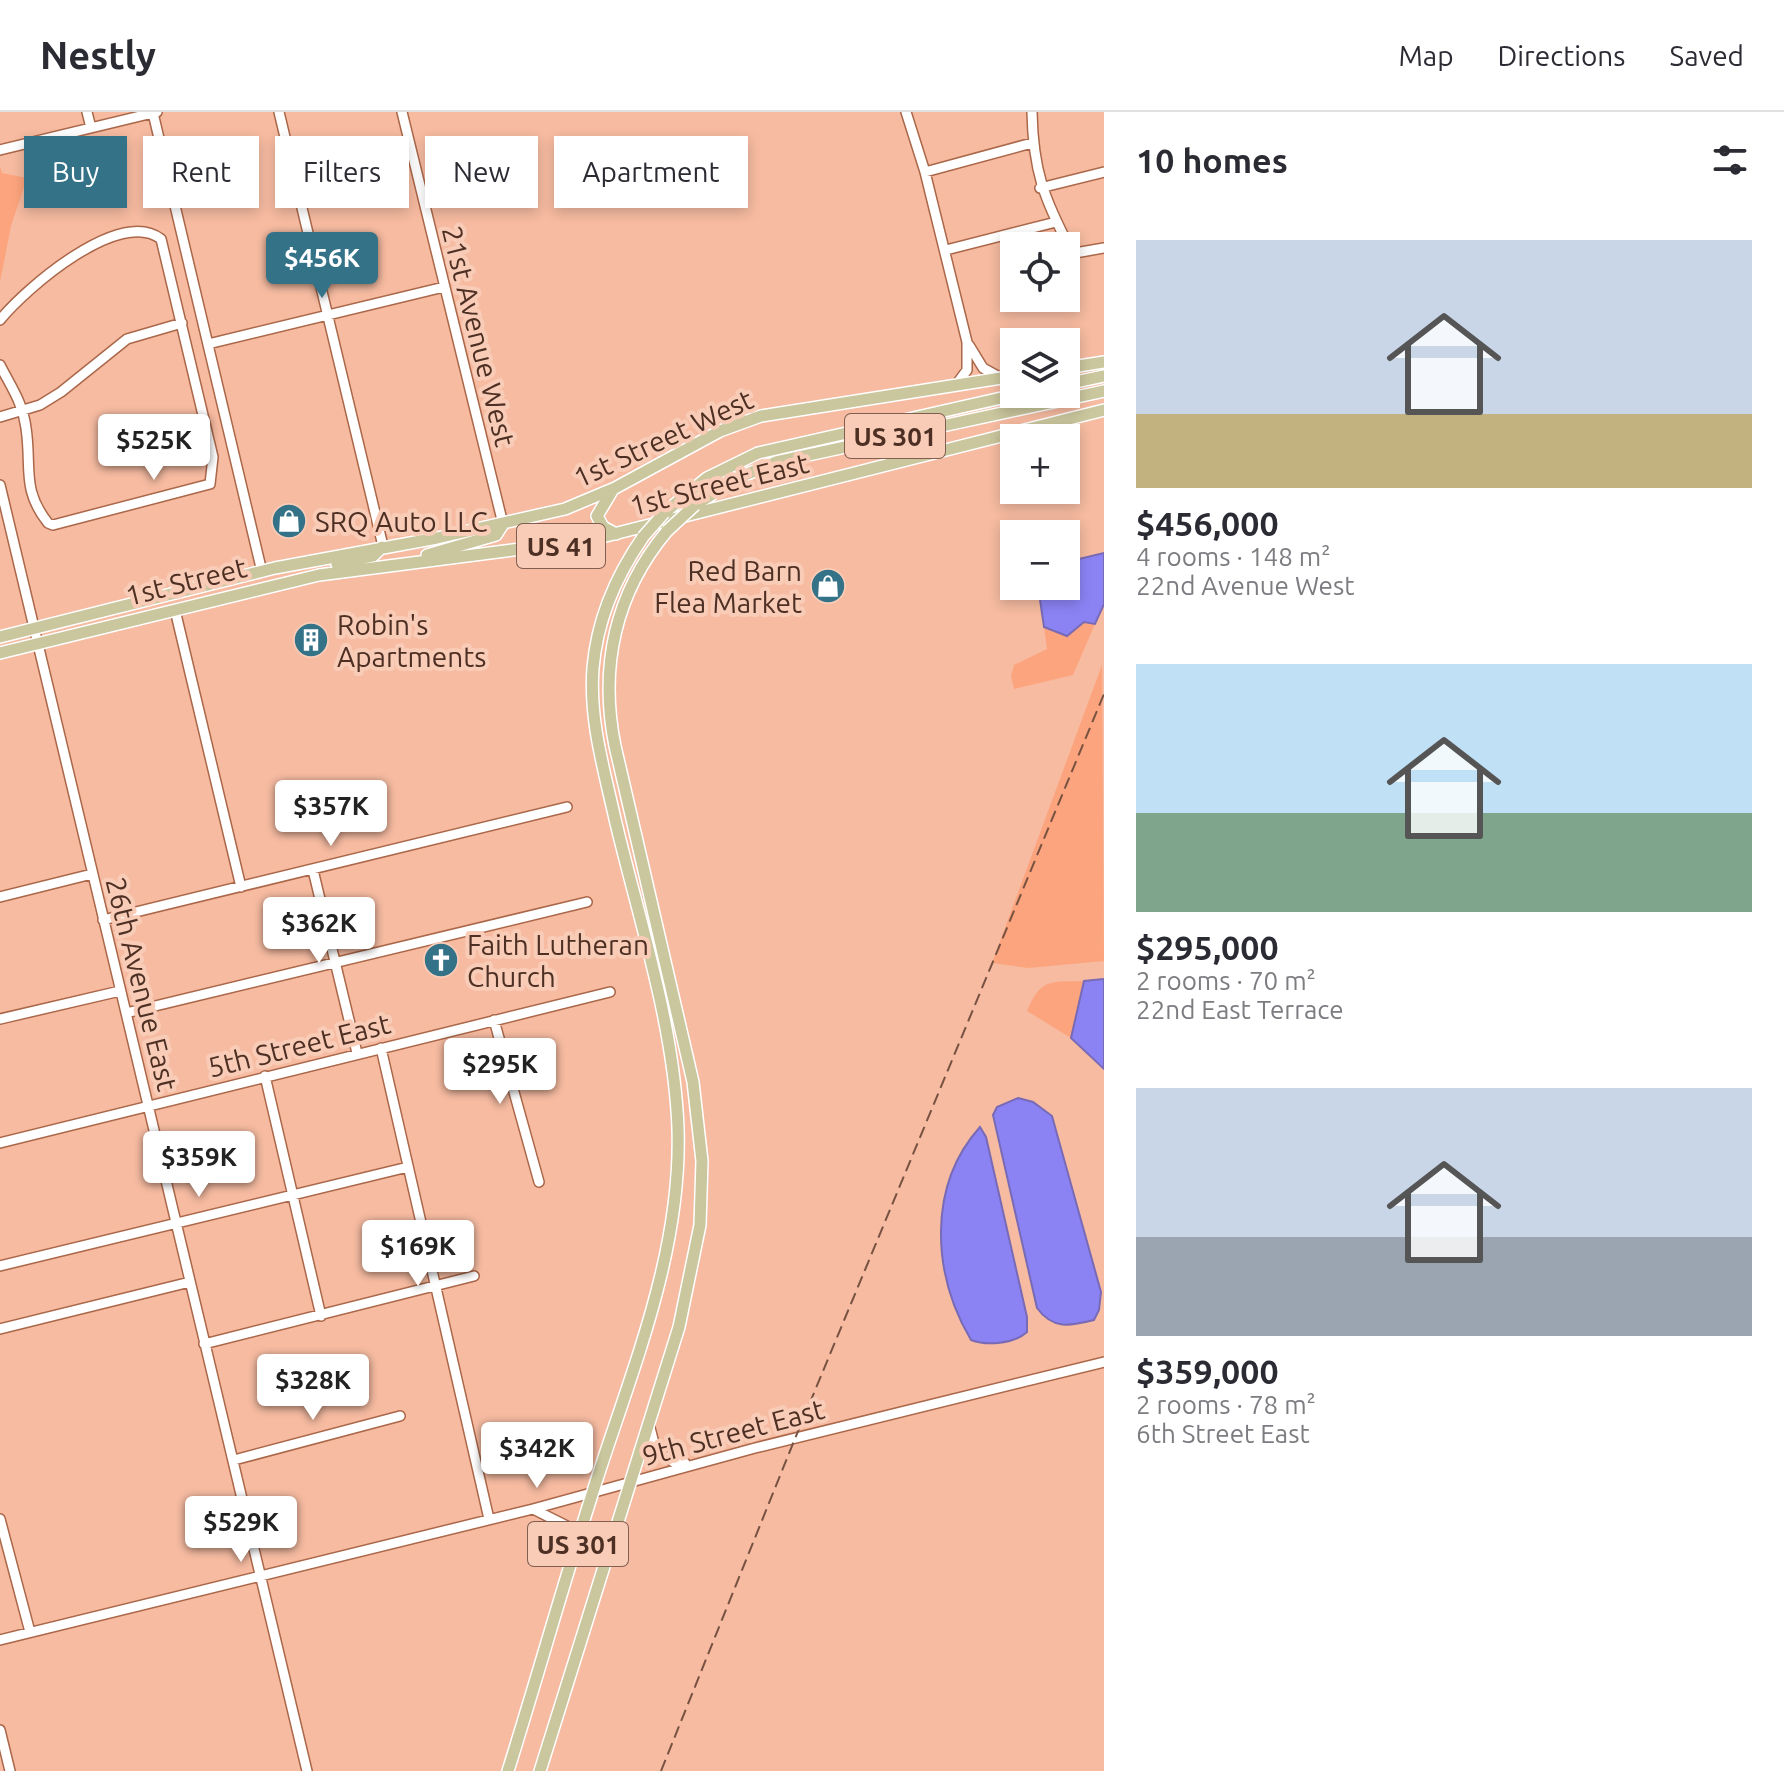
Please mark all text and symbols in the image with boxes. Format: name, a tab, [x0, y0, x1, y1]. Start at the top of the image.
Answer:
text: Nestly	[40, 34, 156, 76]
text: Map	[1398, 40, 1454, 71]
text: Directions	[1498, 40, 1625, 71]
text: Saved	[1669, 40, 1744, 71]
chip: Buy	[24, 136, 127, 208]
chip: Rent	[143, 136, 259, 208]
chip: Filters	[275, 136, 409, 208]
chip: New	[425, 136, 538, 208]
chip: Apartment	[554, 136, 748, 208]
icon: filters	[1708, 138, 1752, 182]
text: 10 homes	[1136, 141, 1288, 179]
street label: 21st Avenue West	[437, 223, 521, 449]
pin: $456K	[266, 232, 378, 300]
map controls	[1000, 232, 1080, 600]
button: locate	[1000, 232, 1080, 312]
text: $456K	[284, 243, 360, 272]
icon: home	[1372, 292, 1516, 436]
button: layers	[1000, 328, 1080, 408]
street label: 1st Street West	[569, 383, 757, 493]
pin: $525K	[98, 414, 210, 482]
road number: US 301	[845, 414, 945, 458]
button: +	[1000, 424, 1080, 504]
text: $525K	[116, 425, 192, 454]
street label: 1st Street East	[626, 447, 812, 521]
shop icon: SRQ Auto LLC	[270, 502, 308, 540]
text: $456,000	[1136, 504, 1279, 542]
place label: SRQ Auto LLC	[315, 506, 488, 537]
button: −	[1000, 520, 1080, 600]
road number: US 41	[517, 524, 605, 568]
text: 4 rooms · 148 m²	[1136, 542, 1331, 571]
street label: 1st Street	[122, 551, 250, 611]
place label: Red Barn Flea Market	[654, 555, 802, 618]
shop icon: Red Barn Flea Market	[809, 567, 847, 605]
text: 22nd Avenue West	[1136, 571, 1354, 600]
place label: Robin's Apartments	[337, 609, 486, 672]
building icon: Robin's Apartments	[292, 621, 330, 659]
icon: home	[1372, 716, 1516, 860]
pin: $357K	[275, 780, 387, 848]
text: $357K	[293, 791, 369, 820]
street label: 26th Avenue East	[100, 874, 184, 1094]
pin: $362K	[263, 897, 375, 965]
text: $362K	[281, 908, 357, 937]
text: $295,000	[1136, 928, 1279, 966]
place label: Faith Lutheran Church	[467, 929, 649, 992]
church icon: Faith Lutheran Church	[422, 941, 460, 979]
text: 2 rooms · 70 m²	[1136, 966, 1316, 995]
text: 22nd East Terrace	[1136, 995, 1344, 1024]
street label: 5th Street East	[205, 1007, 393, 1083]
pin: $295K	[444, 1038, 556, 1106]
text: $295K	[462, 1049, 538, 1078]
pin: $359K	[143, 1131, 255, 1199]
icon: home	[1372, 1140, 1516, 1284]
text: $359K	[161, 1142, 237, 1171]
pin: $169K	[362, 1220, 474, 1288]
text: $169K	[380, 1231, 456, 1260]
text: $359,000	[1136, 1352, 1279, 1390]
pin: $328K	[257, 1354, 369, 1422]
text: $328K	[275, 1365, 351, 1394]
text: 2 rooms · 78 m²	[1136, 1390, 1316, 1419]
street label: 9th Street East	[639, 1393, 827, 1471]
text: 6th Street East	[1136, 1419, 1310, 1448]
pin: $342K	[481, 1422, 593, 1490]
text: $342K	[499, 1433, 575, 1462]
pin: $529K	[185, 1496, 297, 1564]
text: $529K	[203, 1507, 279, 1536]
road number: US 301	[528, 1522, 628, 1566]

